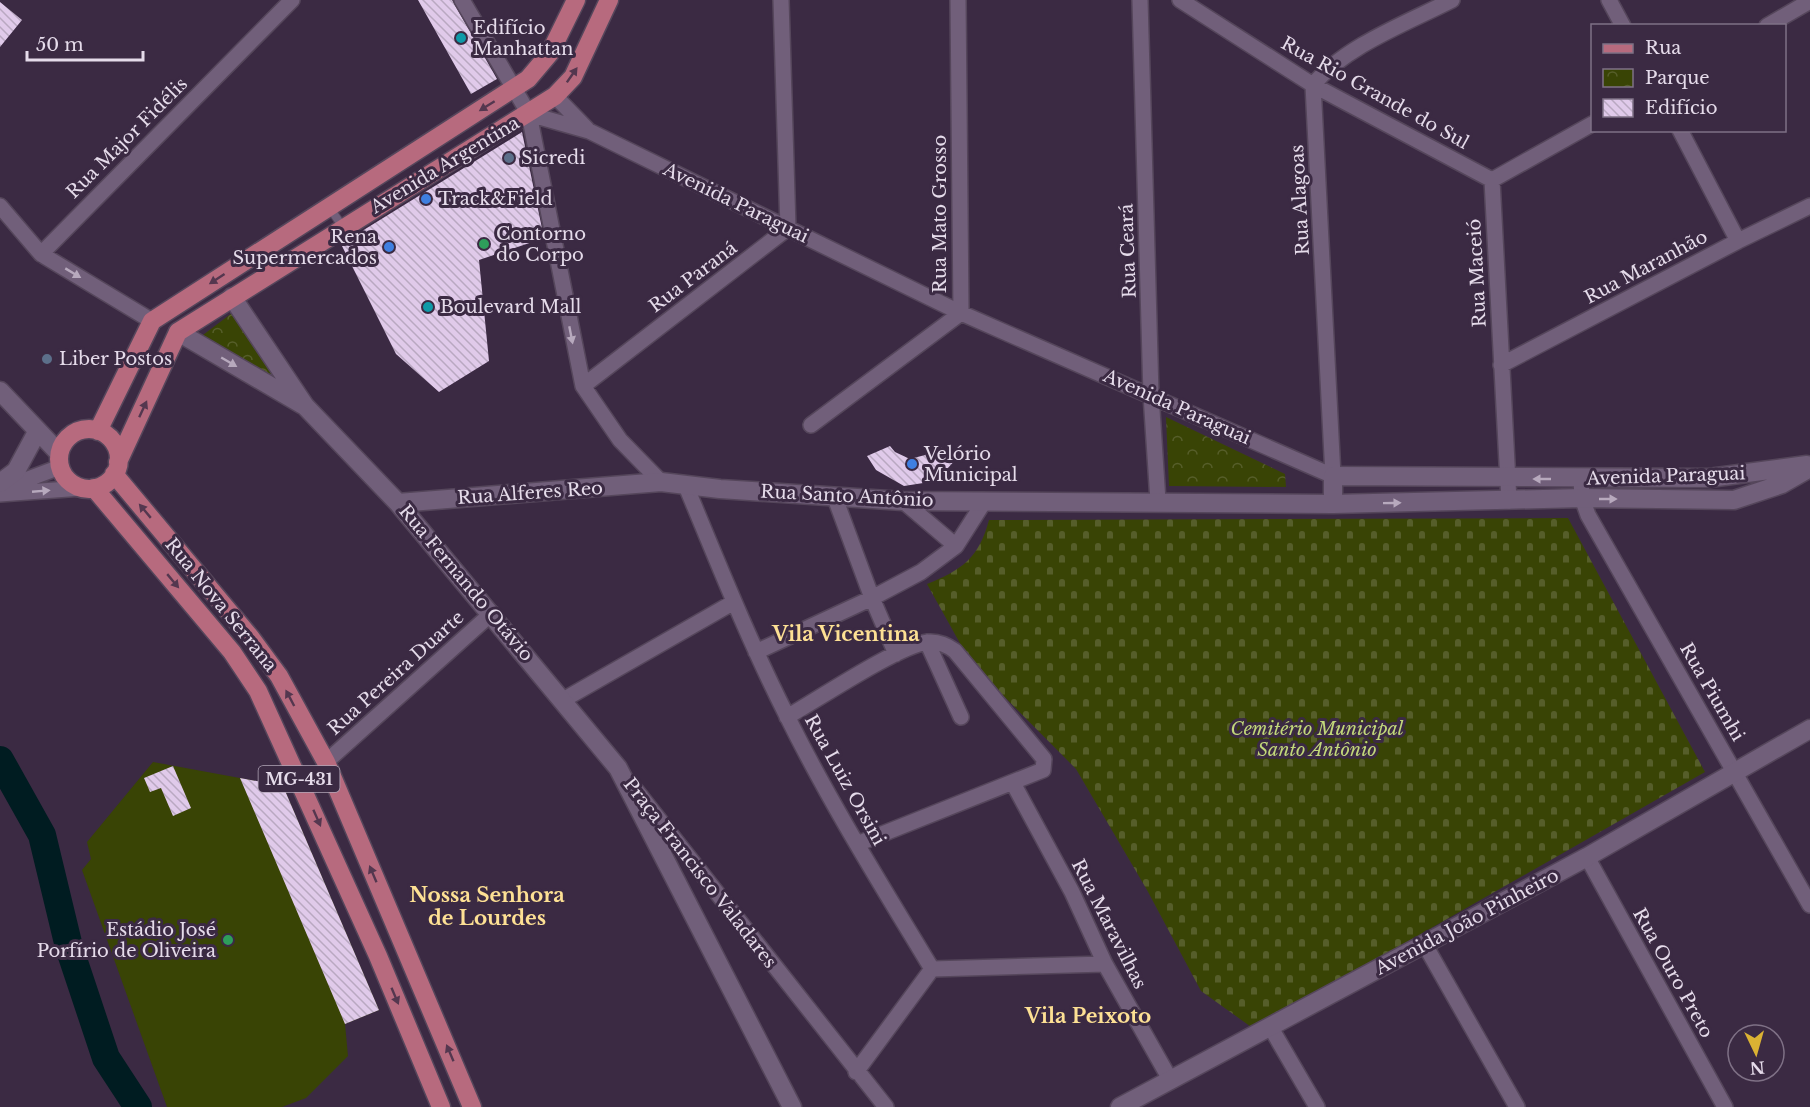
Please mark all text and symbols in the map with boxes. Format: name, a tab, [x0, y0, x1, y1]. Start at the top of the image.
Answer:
place label: Edifício Manhattan	[473, 17, 573, 60]
scale bar	[27, 24, 142, 62]
legend	[1591, 24, 1786, 132]
marker: Edifício Manhattan	[454, 31, 468, 45]
street label: Rua Rio Grande do Sul	[1277, 32, 1473, 154]
text: 50 m	[36, 34, 84, 56]
text: Rua	[1645, 37, 1681, 59]
text: Parque	[1645, 67, 1710, 89]
one-way arrow	[566, 68, 578, 84]
street label: Rua Major Fidélis	[62, 73, 192, 203]
text: Edifício	[1645, 97, 1718, 119]
one-way arrow	[479, 101, 495, 112]
street label: Avenida Argentina	[366, 112, 523, 219]
street label: Rua Mato Grosso	[929, 135, 951, 293]
street label: Rua Alagoas	[1286, 144, 1314, 256]
place label: Sicredi	[521, 147, 585, 169]
marker: Sicredi	[502, 151, 516, 165]
street label: Avenida Paraguai	[659, 158, 812, 248]
place label: Track&Field	[438, 188, 553, 210]
marker: Track&Field	[419, 192, 433, 206]
street label: Rua Ceará	[1115, 203, 1141, 299]
street label: Rua Maceió	[1463, 218, 1491, 328]
place label: Contorno do Corpo	[496, 223, 586, 266]
street label: Rua Maranhão	[1581, 225, 1711, 309]
place label: Rena Supermercados	[232, 226, 377, 269]
marker: Contorno do Corpo	[477, 237, 491, 251]
street label: Rua Paraná	[645, 237, 741, 317]
marker: Rena Supermercados	[382, 240, 396, 254]
one-way arrow	[65, 268, 82, 278]
one-way arrow	[209, 273, 225, 285]
place label: Boulevard Mall	[440, 296, 582, 318]
marker: Boulevard Mall	[421, 300, 435, 314]
one-way arrow	[567, 325, 576, 344]
place label: Liber Postos	[59, 348, 172, 370]
marker: Liber Postos	[40, 352, 54, 366]
one-way arrow	[221, 356, 237, 367]
street label: Avenida Paraguai	[1099, 364, 1254, 449]
one-way arrow	[138, 399, 148, 417]
place label: Velório Municipal	[923, 443, 1018, 486]
marker: Velório Municipal	[905, 457, 919, 471]
street label: Avenida Paraguai	[1585, 462, 1746, 490]
one-way arrow	[1533, 474, 1552, 484]
street label: Rua Alferes Reo	[456, 477, 604, 509]
street label: Rua Santo Antônio	[760, 480, 934, 512]
one-way arrow	[31, 486, 50, 496]
one-way arrow	[1598, 494, 1617, 504]
one-way arrow	[1382, 498, 1401, 508]
street label: Rua Fernando Otávio	[394, 500, 538, 666]
one-way arrow	[139, 504, 152, 519]
street label: Rua Nova Serrana	[160, 534, 282, 676]
one-way arrow	[166, 573, 179, 589]
street label: Rua Pereira Duarte	[323, 606, 469, 740]
district label: Vila Vicentina	[771, 622, 920, 646]
street label: Rua Piumhi	[1675, 639, 1749, 745]
one-way arrow	[285, 689, 295, 706]
street label: Rua Luiz Orsini	[800, 711, 890, 849]
park label: Cemitério Municipal Santo Antônio	[1231, 718, 1404, 761]
road number: MG-431	[258, 766, 340, 792]
street label: Praça Francisco Valadares	[619, 773, 781, 973]
one-way arrow	[312, 809, 322, 827]
street label: Rua Maravilhas	[1067, 856, 1151, 992]
one-way arrow	[368, 864, 378, 882]
street label: Avenida João Pinheiro	[1371, 864, 1562, 980]
district label: Nossa Senhora de Lourdes	[409, 883, 565, 930]
street label: Rua Ouro Preto	[1628, 904, 1718, 1042]
place label: Estádio José Porfírio de Oliveira	[37, 919, 216, 962]
marker: Estádio José Porfírio de Oliveira	[221, 933, 235, 947]
one-way arrow	[390, 988, 400, 1006]
district label: Vila Peixoto	[1024, 1004, 1151, 1028]
north arrow	[1726, 1023, 1786, 1083]
one-way arrow	[445, 1045, 454, 1062]
text: N	[1749, 1057, 1766, 1079]

